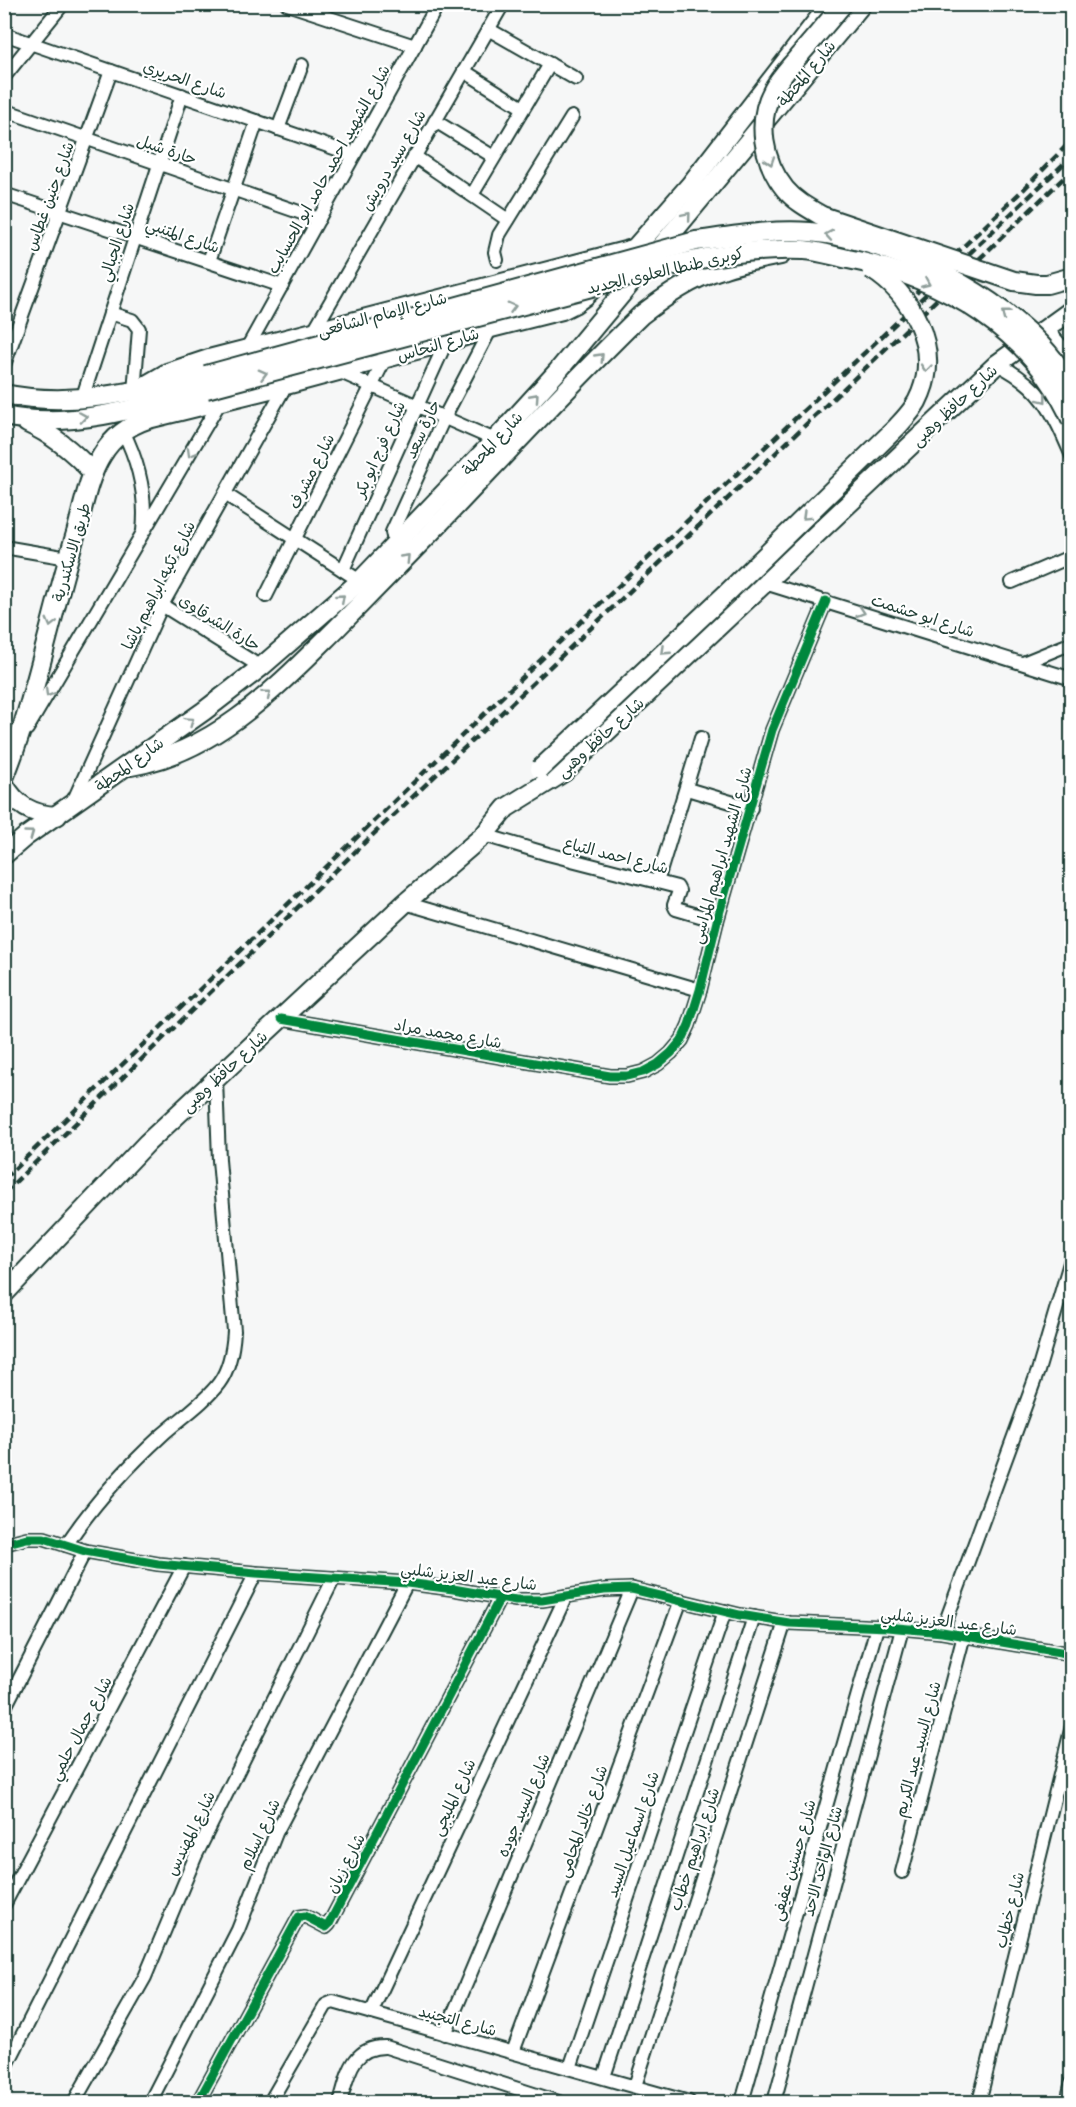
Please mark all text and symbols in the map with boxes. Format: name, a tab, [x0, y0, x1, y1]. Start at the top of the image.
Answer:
street label: شارع المحطة	[773, 36, 841, 112]
street label: شارع الحريري	[140, 55, 229, 104]
street label: شارع الشهيد احمد حامد ابو الحسايب	[262, 61, 396, 278]
street label: شارع سيد درويش	[356, 106, 432, 215]
street label: حارة شبل	[134, 129, 200, 169]
street label: شارع حنين غطاس	[20, 139, 80, 254]
one-way arrow	[763, 155, 775, 166]
street label: شارع الجبالي	[94, 200, 143, 286]
one-way arrow	[680, 212, 691, 223]
street label: شارع المتنبي	[142, 213, 223, 262]
one-way arrow	[825, 230, 834, 242]
street label: كوبرى طنطا العلوى الجديد	[584, 242, 746, 299]
one-way arrow	[920, 276, 931, 288]
street label: شارع الإمام الشافعى	[315, 287, 450, 344]
one-way arrow	[506, 302, 517, 314]
one-way arrow	[1001, 311, 1012, 322]
street label: شارع النحاس	[395, 323, 482, 367]
one-way arrow	[593, 353, 604, 363]
street label: شارع حافظ وهبى	[907, 360, 1003, 452]
one-way arrow	[920, 363, 933, 373]
one-way arrow	[257, 369, 268, 381]
one-way arrow	[1036, 392, 1047, 403]
one-way arrow	[527, 393, 538, 404]
street label: حارة سعد	[400, 396, 444, 462]
street label: شارع فرج ابو بكر	[348, 398, 411, 503]
street label: شارع المحطة	[457, 407, 528, 481]
one-way arrow	[79, 412, 88, 424]
street label: شارع مشرف	[284, 430, 340, 513]
one-way arrow	[187, 447, 198, 457]
street label: طريق الاسكندرية	[47, 500, 95, 604]
one-way arrow	[802, 509, 812, 520]
street label: شارع تكيه ابراهيم باشا	[117, 517, 202, 654]
one-way arrow	[399, 554, 410, 565]
street label: حارة الشرقاوى	[176, 589, 264, 655]
street label: شارع ابو حشمت	[868, 589, 977, 643]
one-way arrow	[334, 594, 345, 605]
one-way arrow	[855, 605, 866, 617]
one-way arrow	[46, 618, 59, 628]
one-way arrow	[662, 644, 672, 655]
one-way arrow	[44, 687, 56, 697]
one-way arrow	[260, 691, 271, 702]
street label: شارع حافظ وهبى	[552, 692, 649, 783]
one-way arrow	[183, 717, 194, 728]
street label: شارع المحطة	[91, 732, 169, 797]
street label: شارع الشهيد ابراهيم المراسى	[686, 764, 759, 947]
one-way arrow	[24, 831, 35, 842]
street label: شارع احمد التباع	[561, 832, 671, 880]
street label: شارع محمد مراد	[392, 1014, 503, 1054]
street label: شارع حافظ وهبى	[177, 1026, 273, 1118]
street label: شارع عبد العزيز شلبي	[399, 1558, 538, 1599]
street label: شارع عبد العزيز شلبي	[879, 1603, 1018, 1644]
street label: شارع جمال حلمي	[44, 1672, 120, 1786]
street label: شارع السيد عبد الكريم	[889, 1679, 948, 1820]
street label: شارع السيد جوده	[492, 1750, 556, 1861]
street label: شارع المليجى	[426, 1755, 481, 1840]
street label: شارع خالد المحامى	[552, 1762, 613, 1881]
street label: شارع اسماعيل السيد	[601, 1768, 665, 1900]
street label: شارع ابراهيم خطاب	[665, 1785, 726, 1914]
street label: شارع المهندس	[161, 1787, 221, 1879]
street label: شارع اسلام	[234, 1795, 287, 1874]
street label: شارع حسنين عفيفى	[766, 1797, 822, 1924]
street label: شارع الواحد الاحد	[798, 1804, 848, 1919]
street label: شارع زيان	[321, 1830, 371, 1897]
street label: شارع خطاب	[990, 1870, 1030, 1951]
street label: شارع التجنيد	[416, 2000, 499, 2042]

